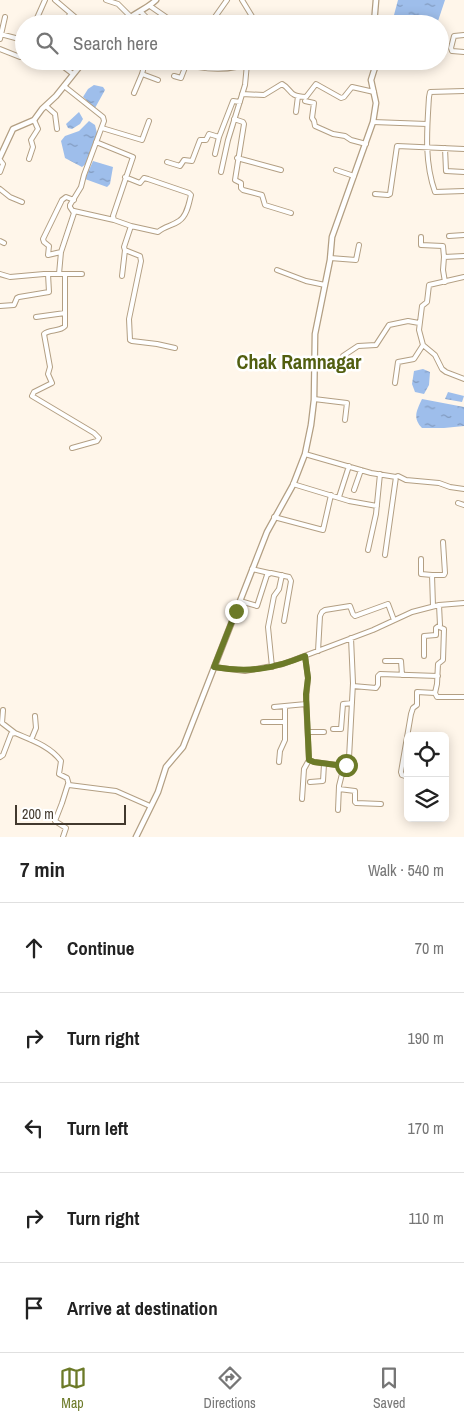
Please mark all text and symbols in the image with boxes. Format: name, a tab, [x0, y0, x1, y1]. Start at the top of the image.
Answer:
search box	[15, 15, 449, 70]
icon: search	[33, 29, 61, 57]
text: Search here	[73, 30, 158, 56]
district label: Chak Ramnagar	[237, 348, 362, 375]
route end	[225, 600, 248, 623]
map controls	[404, 732, 449, 822]
button: locate	[404, 732, 449, 777]
route start	[335, 754, 358, 777]
button: layers	[404, 777, 449, 822]
scale bar	[15, 802, 126, 825]
text: 200 m	[22, 805, 54, 823]
text: 7 min	[20, 855, 65, 884]
text: Walk · 540 m	[368, 859, 444, 881]
icon: ahead	[20, 934, 48, 962]
text: Continue	[67, 935, 135, 961]
text: 70 m	[415, 937, 444, 959]
icon: right	[20, 1024, 48, 1052]
text: Turn right	[67, 1025, 139, 1051]
text: 190 m	[408, 1027, 444, 1049]
icon: left	[20, 1114, 48, 1142]
text: Turn left	[67, 1115, 128, 1141]
text: 170 m	[408, 1117, 444, 1139]
icon: right	[20, 1204, 48, 1232]
text: Turn right	[67, 1205, 139, 1231]
text: 110 m	[408, 1207, 444, 1229]
icon: arrive	[20, 1294, 48, 1322]
text: Arrive at destination	[67, 1295, 218, 1321]
tab: Map	[59, 1364, 87, 1412]
tab: Directions	[204, 1364, 256, 1412]
tab: Saved	[373, 1364, 405, 1412]

